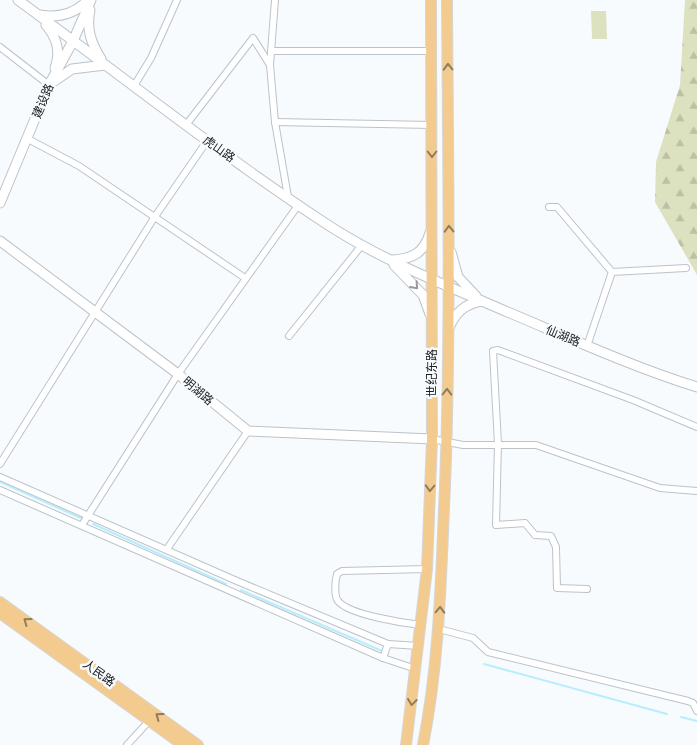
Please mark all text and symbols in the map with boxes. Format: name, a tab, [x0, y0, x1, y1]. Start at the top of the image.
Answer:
one-way arrow	[442, 62, 453, 70]
street label: 建设路	[29, 81, 57, 121]
street label: 虎山路	[200, 132, 238, 166]
one-way arrow	[427, 150, 437, 158]
one-way arrow	[444, 225, 454, 232]
one-way arrow	[409, 280, 418, 289]
street label: 仙湖路	[543, 322, 583, 350]
street label: 世纪东路	[424, 349, 440, 397]
street label: 明湖路	[179, 373, 217, 409]
one-way arrow	[442, 387, 452, 395]
one-way arrow	[425, 484, 435, 492]
one-way arrow	[435, 606, 445, 614]
one-way arrow	[23, 618, 33, 627]
street label: 人民路	[80, 656, 118, 690]
one-way arrow	[407, 698, 418, 706]
one-way arrow	[155, 713, 165, 722]

